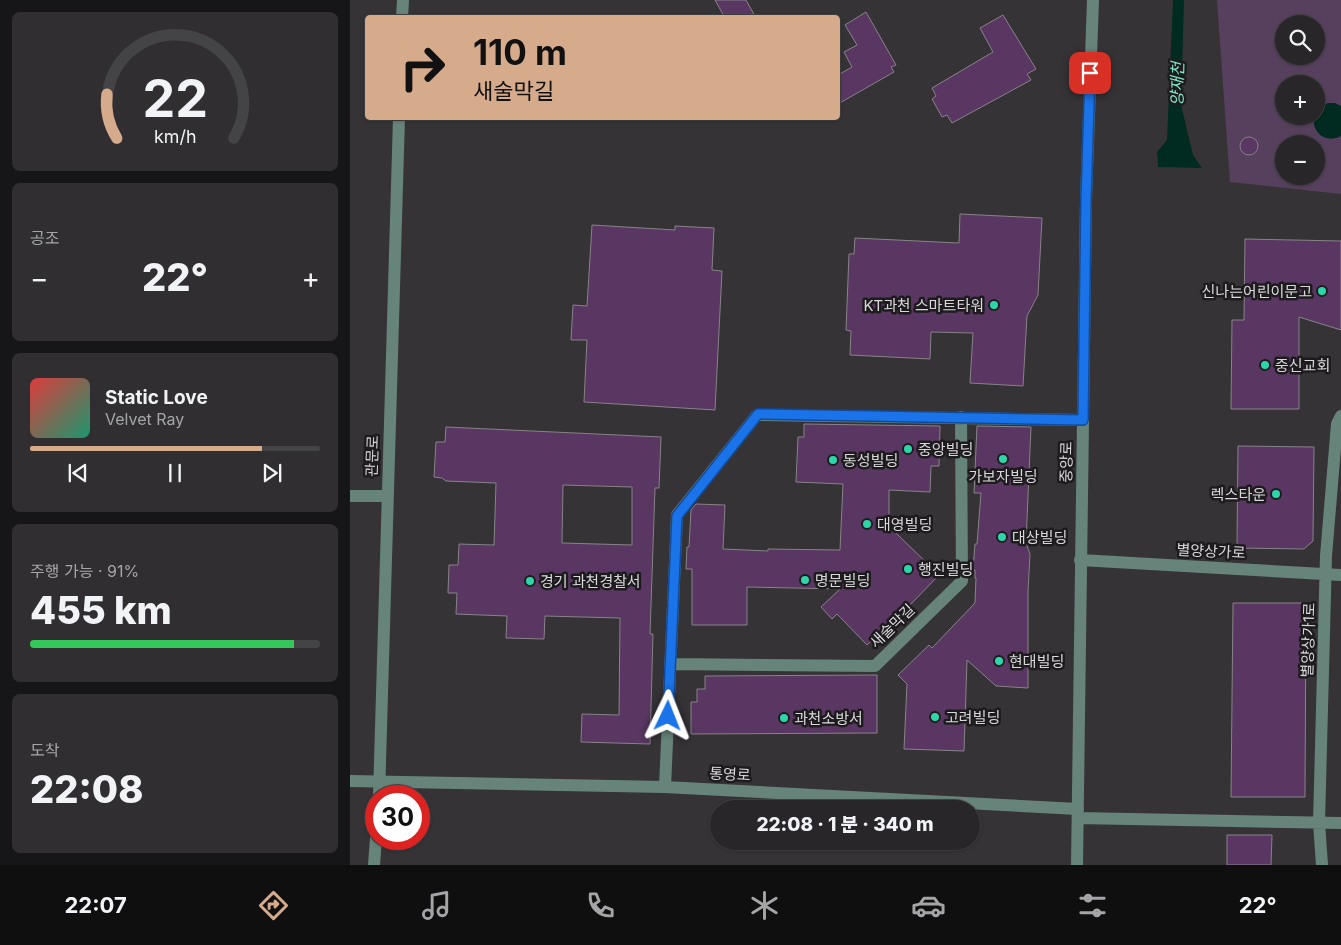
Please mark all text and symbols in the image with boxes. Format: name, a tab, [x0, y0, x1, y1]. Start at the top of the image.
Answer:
map controls	[1275, 15, 1325, 185]
button: search	[1275, 15, 1325, 65]
text: 110 m	[473, 31, 567, 73]
icon: right	[390, 35, 455, 100]
pin	[1069, 52, 1111, 94]
icon: arrive	[1076, 59, 1104, 87]
water label: 양재천	[1167, 59, 1187, 106]
text: 22	[142, 67, 208, 130]
button: +	[1275, 75, 1325, 125]
text: 새술막길	[473, 78, 554, 104]
text: km/h	[154, 126, 196, 147]
button: −	[1275, 135, 1325, 185]
text: 공조	[30, 228, 59, 248]
text: 22°	[142, 254, 208, 300]
text: −	[30, 261, 49, 295]
text: +	[301, 261, 320, 295]
place label: 신나는어린이문고	[1202, 282, 1312, 301]
marker: 신나는어린이문고	[1316, 285, 1328, 297]
place label: KT과천 스마트타워	[863, 296, 984, 315]
marker: KT과천 스마트타워	[988, 299, 1000, 311]
place label: 중신교회	[1275, 356, 1330, 375]
marker: 중신교회	[1259, 359, 1271, 371]
text: Static Love	[105, 386, 208, 409]
text: Velvet Ray	[105, 409, 184, 429]
street label: 관문로	[362, 435, 382, 477]
place label: 중앙빌딩	[918, 440, 973, 459]
street label: 중앙로	[1056, 441, 1076, 483]
marker: 중앙빌딩	[902, 443, 914, 455]
place label: 동성빌딩	[843, 451, 898, 470]
marker: 가보자빌딩	[997, 453, 1009, 465]
marker: 동성빌딩	[827, 454, 839, 466]
icon: previous	[64, 459, 92, 487]
icon: pause	[161, 459, 189, 487]
icon: next	[258, 459, 286, 487]
place label: 가보자빌딩	[968, 467, 1038, 486]
place label: 렉스타운	[1211, 485, 1266, 504]
marker: 렉스타운	[1270, 488, 1282, 500]
place label: 대영빌딩	[877, 515, 932, 534]
marker: 대영빌딩	[861, 518, 873, 530]
place label: 대상빌딩	[1012, 528, 1067, 547]
marker: 대상빌딩	[996, 531, 1008, 543]
street label: 별양상가로	[1176, 540, 1246, 562]
place label: 행진빌딩	[918, 560, 973, 579]
text: 주행 가능 · 91%	[30, 561, 139, 581]
marker: 행진빌딩	[902, 563, 914, 575]
place label: 명문빌딩	[815, 571, 870, 590]
place label: 경기 과천경찰서	[540, 572, 641, 591]
marker: 명문빌딩	[799, 574, 811, 586]
marker: 경기 과천경찰서	[524, 575, 536, 587]
text: 455 km	[30, 587, 172, 633]
street label: 새술막길	[866, 600, 918, 652]
street label: 별양상가1로	[1297, 602, 1319, 678]
place label: 현대빌딩	[1009, 652, 1064, 671]
marker: 현대빌딩	[993, 655, 1005, 667]
position arrow	[641, 689, 693, 741]
place label: 고려빌딩	[945, 708, 1000, 727]
place label: 과천소방서	[794, 709, 863, 728]
marker: 고려빌딩	[929, 711, 941, 723]
marker: 과천소방서	[778, 712, 790, 724]
text: 도착	[30, 740, 59, 760]
street label: 통영로	[709, 763, 751, 785]
text: 22:08	[30, 766, 143, 812]
speed limit sign: 30	[365, 785, 430, 850]
text: 22:08 · 1 분 · 340 m	[756, 813, 934, 836]
icon: directions	[256, 888, 291, 923]
icon: music	[419, 888, 454, 923]
icon: phone	[583, 888, 618, 923]
icon: climate	[747, 888, 782, 923]
icon: car	[911, 888, 946, 923]
icon: filters	[1075, 888, 1110, 923]
text: 22:07	[64, 892, 127, 918]
text: 22°	[1239, 892, 1277, 918]

